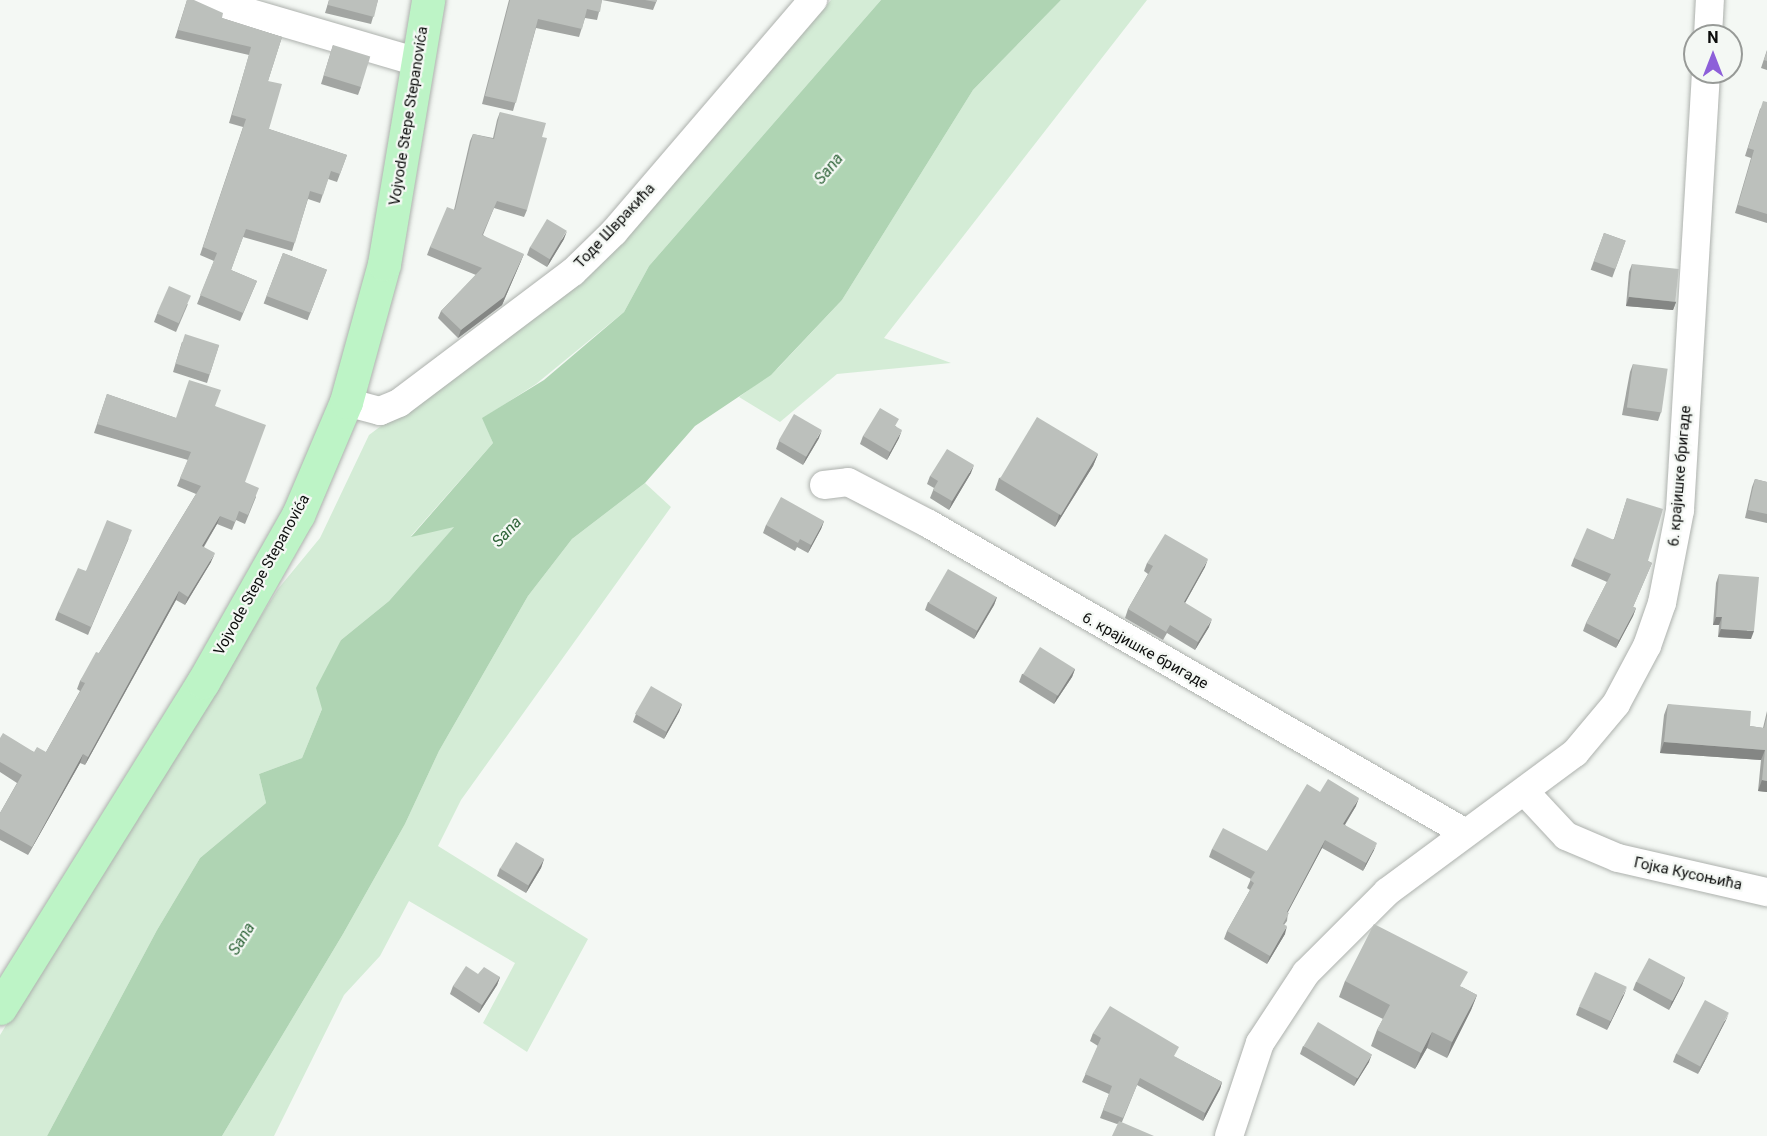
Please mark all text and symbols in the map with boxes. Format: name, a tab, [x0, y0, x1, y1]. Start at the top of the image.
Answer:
north arrow	[1683, 24, 1743, 84]
street label: Vojvode Stepe Stepanovića	[386, 25, 432, 207]
text: N	[1707, 28, 1719, 47]
water label: Sana	[811, 150, 847, 188]
street label: Тоде Швракића	[571, 180, 659, 272]
street label: 6. крајишке бригаде	[1665, 405, 1695, 547]
street label: Vojvode Stepe Stepanovića	[210, 491, 314, 659]
water label: Sana	[488, 513, 526, 551]
street label: 6. крајишке бригаде	[1079, 609, 1211, 693]
street label: Гојка Кусоњића	[1632, 854, 1744, 894]
water label: Sana	[225, 919, 259, 959]

